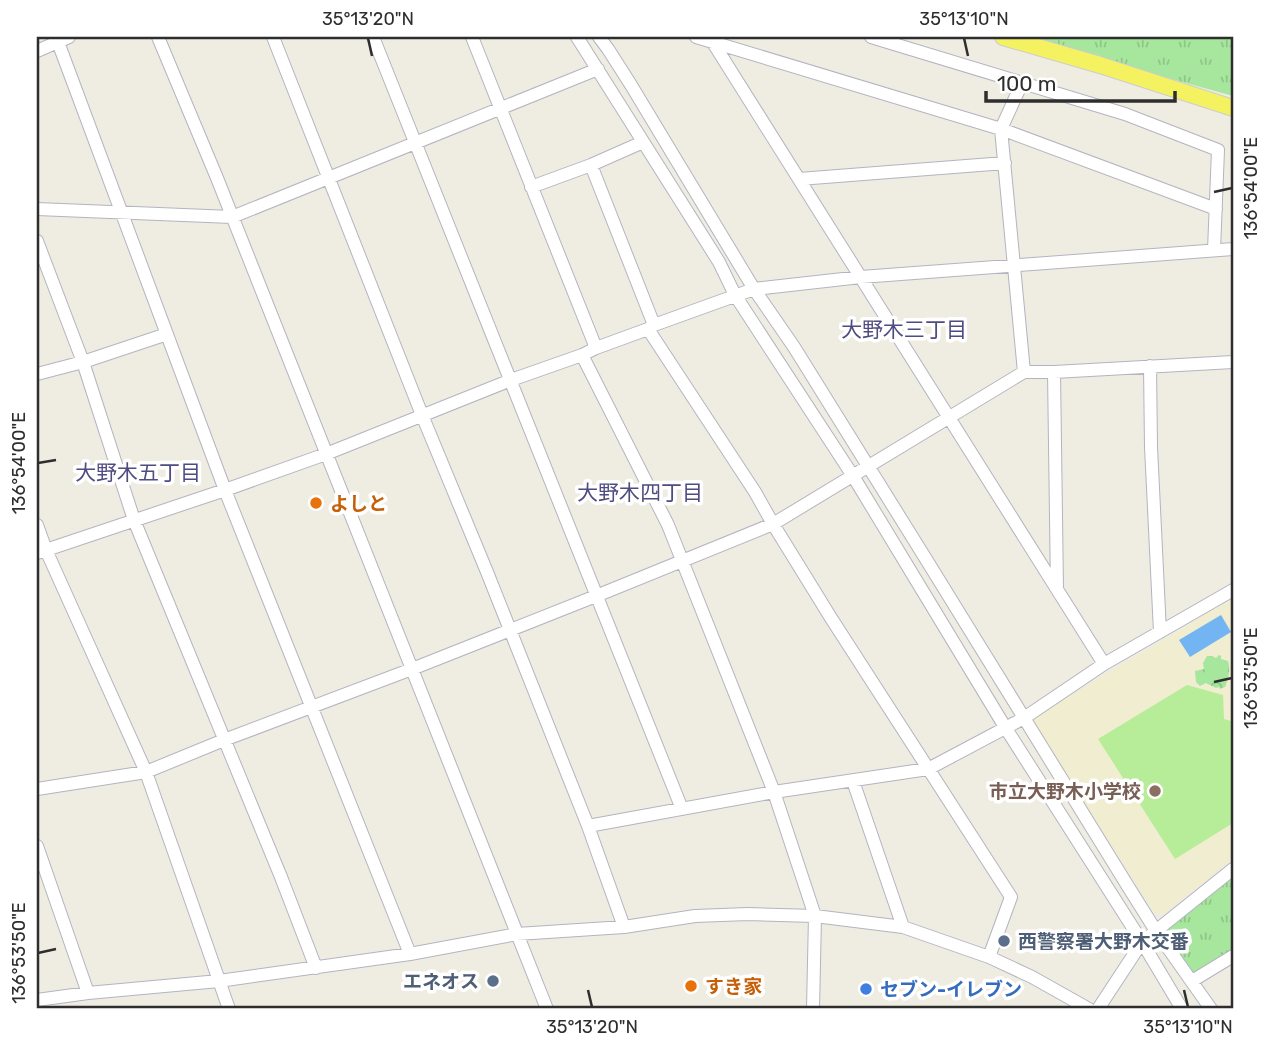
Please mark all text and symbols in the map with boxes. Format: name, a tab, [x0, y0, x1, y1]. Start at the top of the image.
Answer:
text: 35°13'20"N	[322, 8, 414, 30]
text: 35°13'10"N	[919, 8, 1009, 30]
scale bar	[986, 60, 1176, 104]
text: 100 m	[997, 71, 1056, 96]
text: 136°54'00"E	[1240, 137, 1262, 239]
district label: 大野木三丁目	[841, 317, 967, 342]
text: 136°54'00"E	[8, 412, 30, 514]
district label: 大野木五丁目	[75, 460, 201, 485]
district label: 大野木四丁目	[577, 480, 703, 505]
place label: よしと	[330, 492, 387, 515]
marker: よしと	[308, 495, 324, 511]
text: 136°53'50"E	[1240, 627, 1262, 729]
place label: 市立大野木小学校	[989, 780, 1141, 803]
marker: 市立大野木小学校	[1147, 783, 1163, 799]
text: 136°53'50"E	[8, 902, 30, 1004]
place label: 西警察署大野木交番	[1018, 930, 1189, 953]
marker: 西警察署大野木交番	[996, 933, 1012, 949]
place label: エネオス	[403, 970, 479, 993]
marker: エネオス	[485, 973, 501, 989]
place label: すき家	[705, 975, 762, 998]
marker: すき家	[683, 978, 699, 994]
place label: セブン-イレブン	[880, 978, 1022, 1001]
marker: セブン-イレブン	[858, 981, 874, 997]
text: 35°13'20"N	[546, 1016, 638, 1038]
text: 35°13'10"N	[1143, 1016, 1233, 1038]

